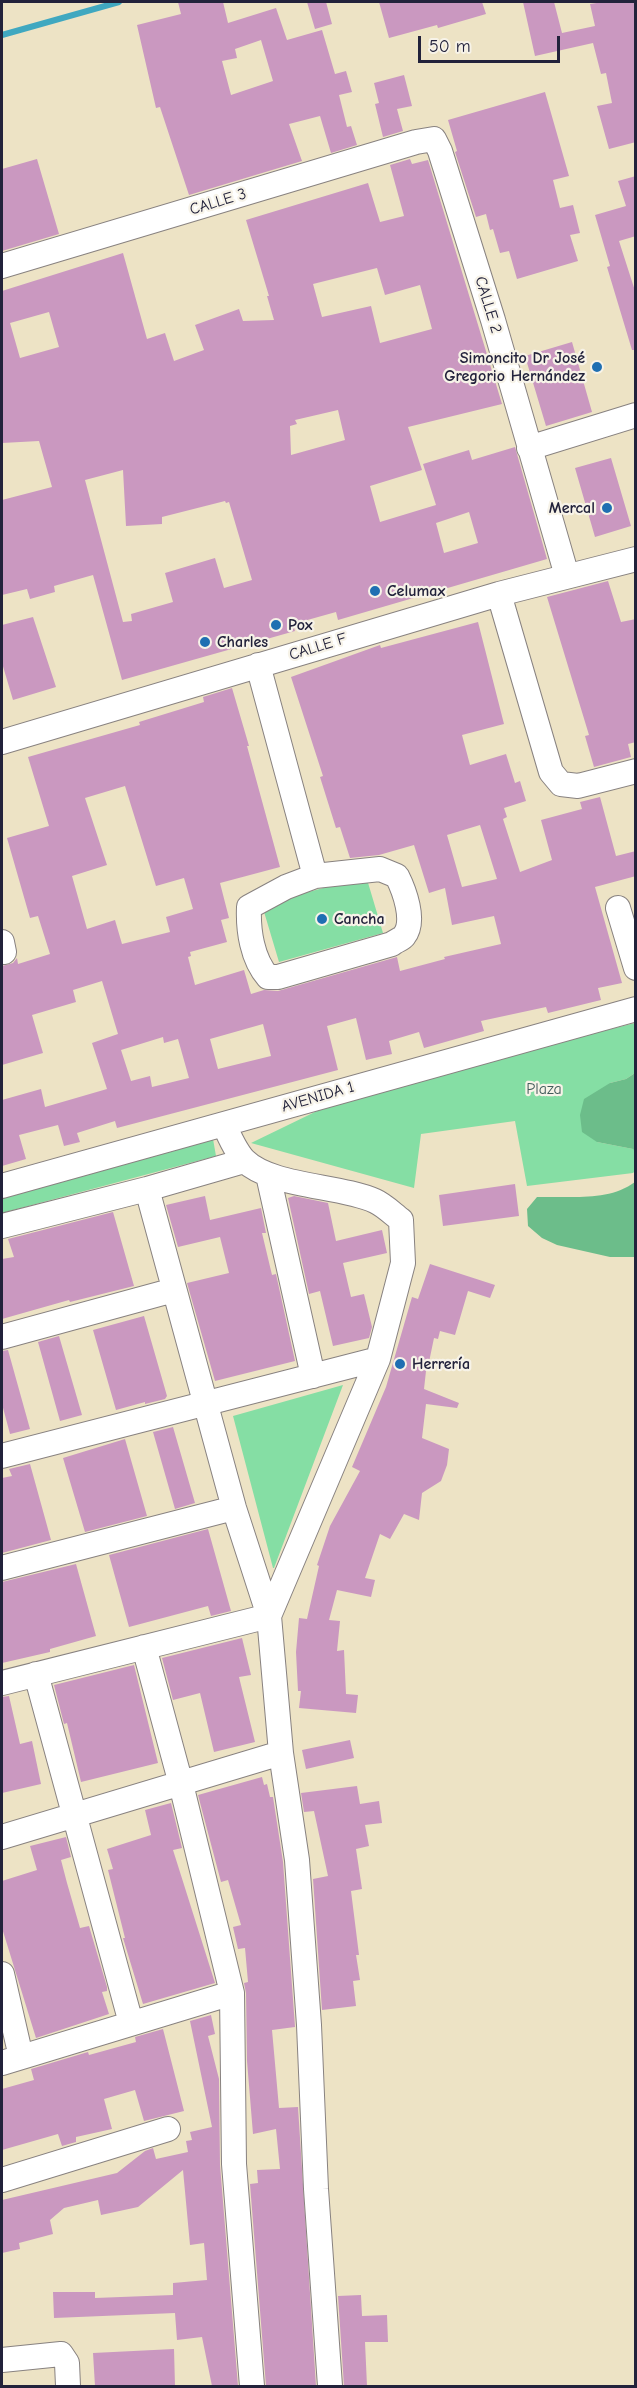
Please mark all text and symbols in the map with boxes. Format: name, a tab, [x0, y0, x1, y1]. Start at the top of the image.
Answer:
scale bar	[421, 24, 564, 62]
text: 50 m	[429, 36, 471, 57]
street label: CALLE 3	[187, 184, 249, 220]
street label: CALLE 2	[470, 274, 506, 336]
place label: Simoncito Dr José Gregorio Hernández	[444, 348, 585, 386]
marker: Simoncito Dr José Gregorio Hernández	[590, 360, 604, 374]
place label: Mercal	[549, 498, 595, 518]
marker: Mercal	[600, 501, 614, 515]
place label: Celumax	[387, 581, 445, 601]
marker: Celumax	[368, 584, 382, 598]
place label: Pox	[288, 615, 313, 635]
marker: Pox	[269, 618, 283, 632]
street label: CALLE F	[287, 629, 349, 665]
place label: Charles	[217, 632, 268, 652]
marker: Charles	[198, 635, 212, 649]
place label: Cancha	[334, 909, 385, 929]
marker: Cancha	[315, 912, 329, 926]
street label: AVENIDA 1	[279, 1077, 357, 1117]
park label: Plaza	[526, 1079, 562, 1099]
place label: Herrería	[412, 1354, 470, 1374]
marker: Herrería	[393, 1357, 407, 1371]

